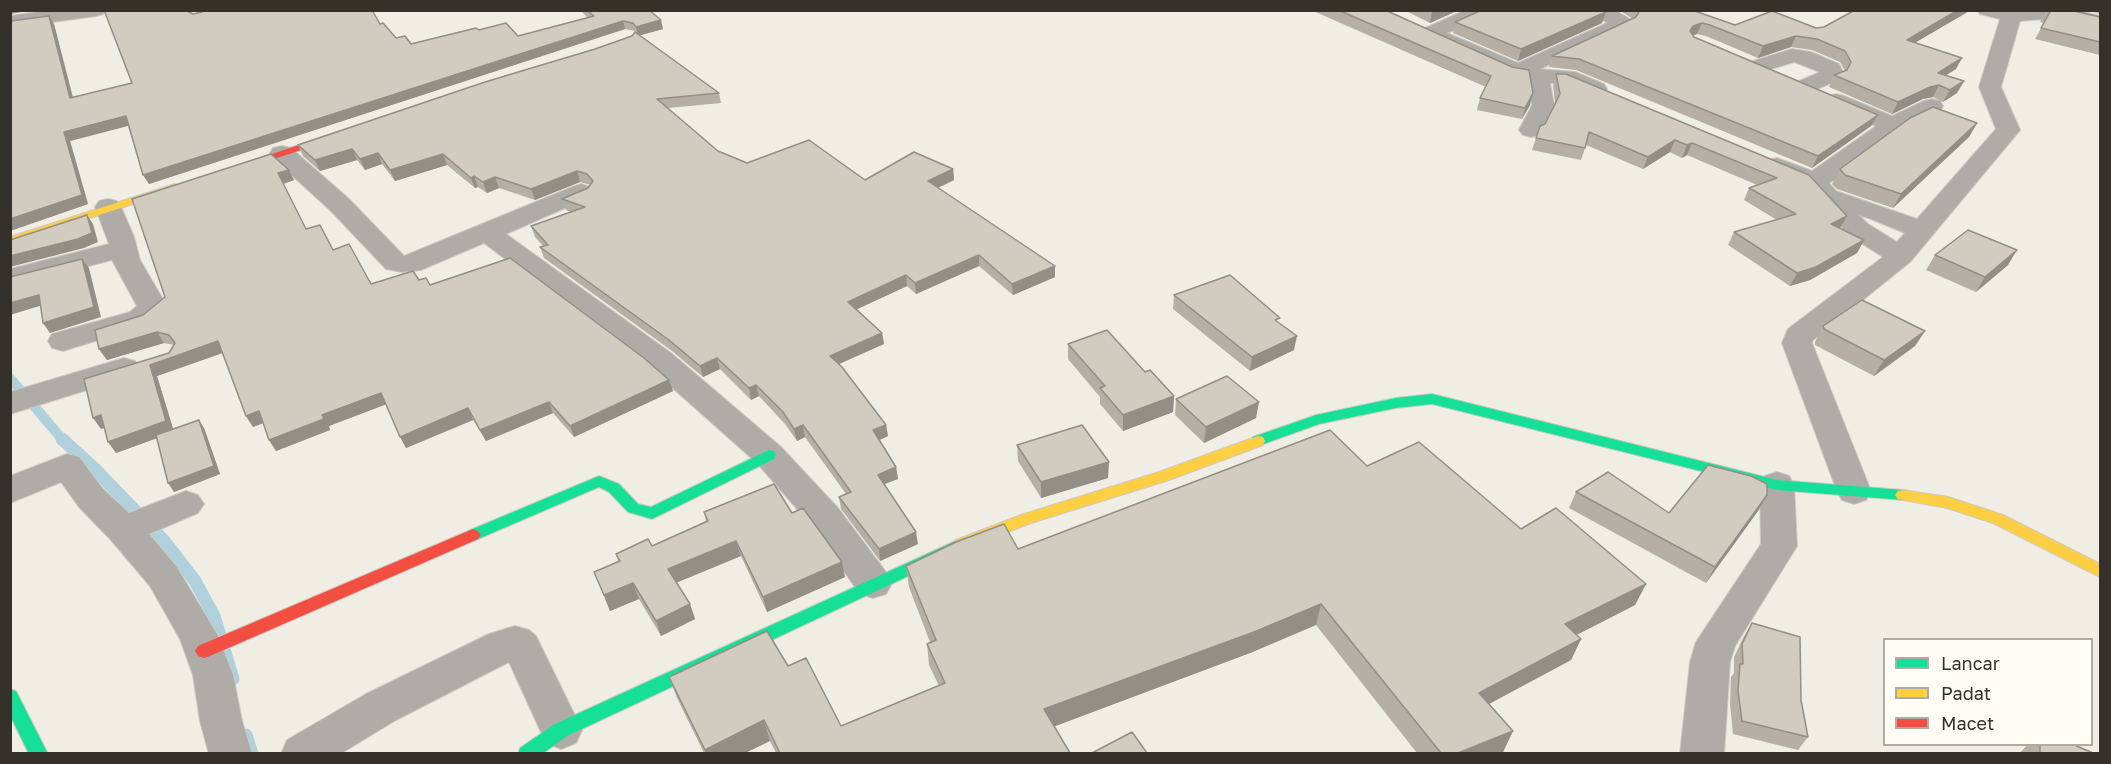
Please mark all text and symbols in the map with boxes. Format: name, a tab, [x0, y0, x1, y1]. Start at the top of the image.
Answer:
legend	[1883, 638, 2093, 746]
text: Lancar	[1941, 652, 2000, 674]
text: Padat	[1941, 682, 1991, 704]
text: Macet	[1941, 712, 1994, 734]

